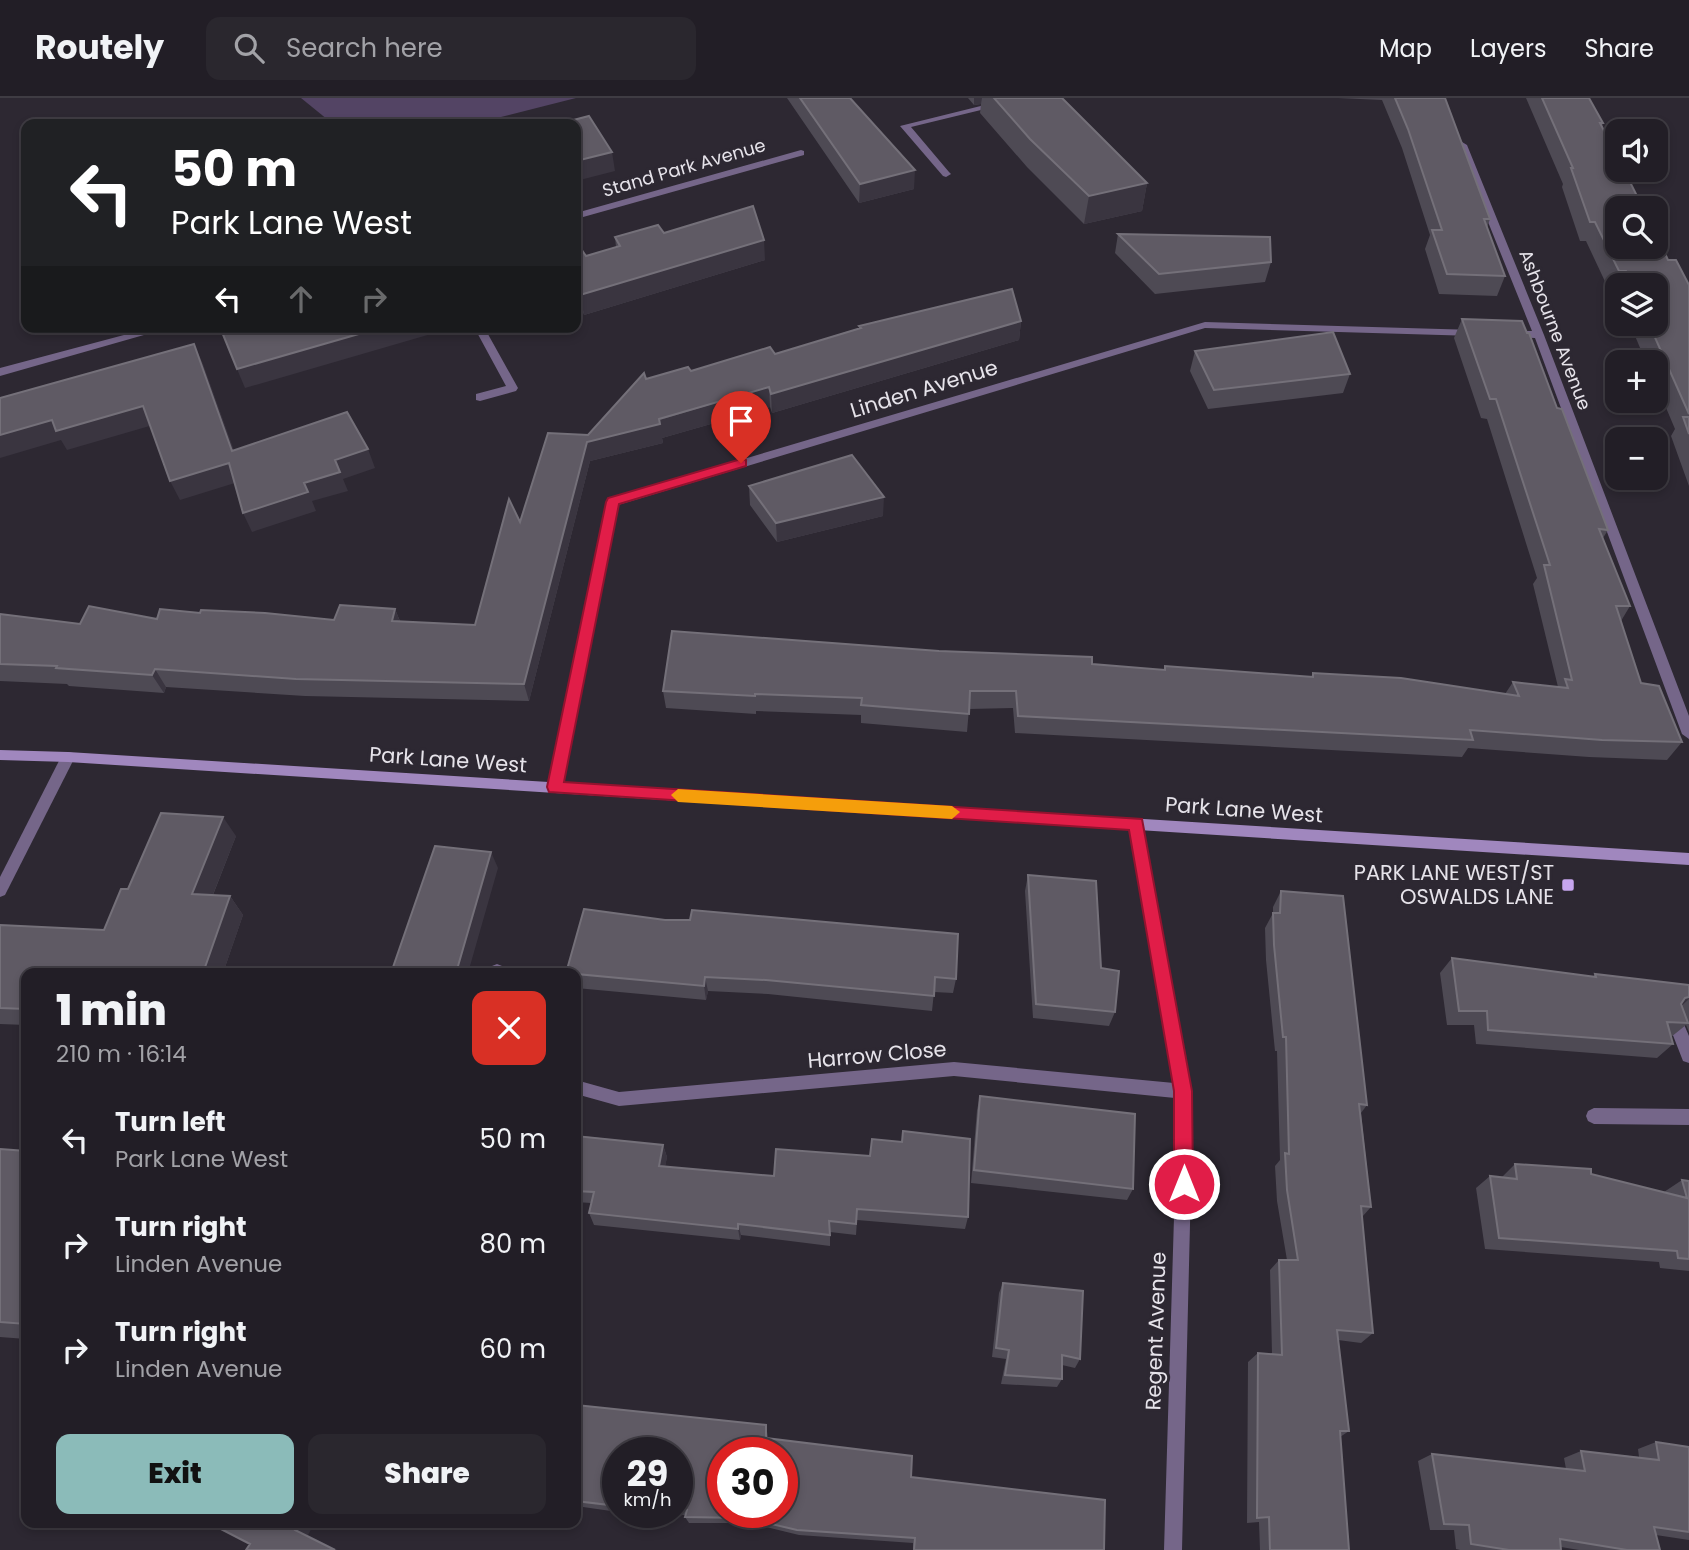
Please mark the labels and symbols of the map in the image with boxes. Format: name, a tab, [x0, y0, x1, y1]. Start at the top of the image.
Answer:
street label: Stand Park Avenue	[599, 132, 768, 203]
street label: Ashbourne Avenue	[1513, 246, 1598, 414]
street label: Linden Avenue	[847, 352, 1001, 425]
pin	[711, 391, 771, 463]
street label: Park Lane West	[368, 740, 528, 779]
street label: Park Lane West	[1164, 790, 1324, 829]
place label: PARK LANE WEST/ST OSWALDS LANE	[1354, 858, 1554, 911]
marker: PARK LANE WEST/ST OSWALDS LANE	[1560, 877, 1576, 893]
street label: Harrow Close	[806, 1034, 948, 1075]
position arrow	[1147, 1147, 1221, 1221]
street label: Regent Avenue	[1138, 1251, 1173, 1411]
speed limit sign: 30	[707, 1437, 798, 1528]

